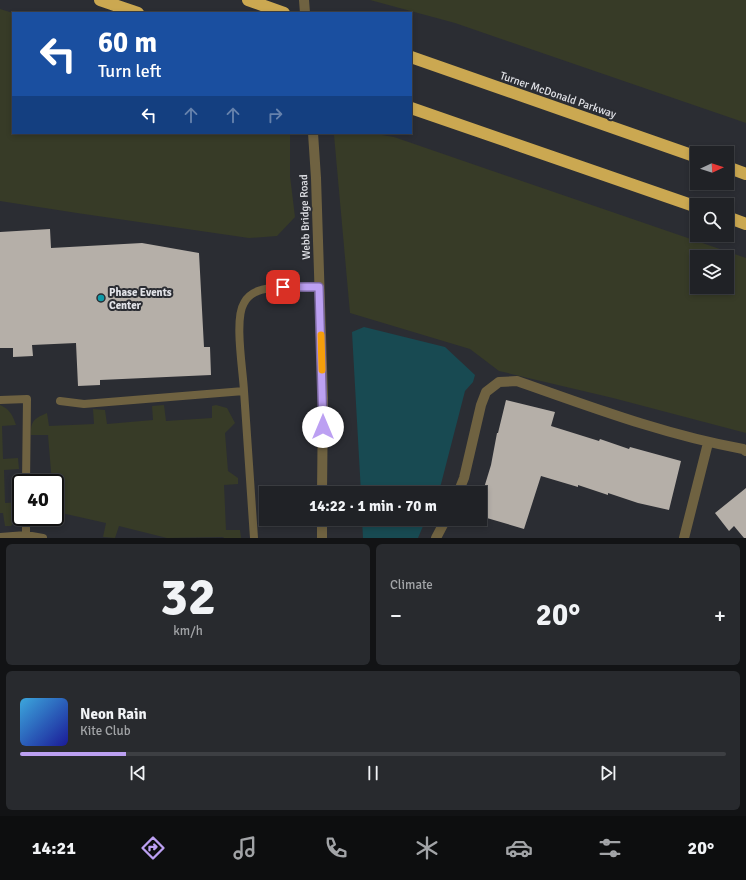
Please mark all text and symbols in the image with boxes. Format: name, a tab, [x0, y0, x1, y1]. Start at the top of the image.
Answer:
text: 60 m	[98, 26, 157, 60]
icon: left	[32, 28, 84, 80]
text: Turn left	[98, 60, 161, 82]
street label: Turner McDonald Parkway	[498, 69, 619, 121]
icon: left	[138, 104, 160, 126]
icon: ahead	[180, 104, 202, 126]
icon: ahead	[222, 104, 244, 126]
icon: right	[264, 104, 286, 126]
north arrow	[690, 146, 734, 190]
map controls	[690, 146, 734, 294]
street label: Webb Bridge Road	[297, 174, 313, 260]
button: search	[690, 198, 734, 242]
button: layers	[690, 250, 734, 294]
pin	[266, 270, 300, 304]
icon: arrive	[272, 276, 294, 298]
place label: Phase Events Center	[109, 286, 172, 312]
marker: Phase Events Center	[96, 293, 106, 303]
position arrow	[302, 406, 344, 448]
speed limit sign: 40	[12, 474, 64, 526]
text: 14:22 · 1 min · 70 m	[309, 497, 437, 515]
text: 32	[160, 565, 216, 629]
text: Climate	[390, 577, 433, 593]
text: 20°	[536, 597, 580, 634]
text: −	[390, 602, 402, 629]
text: +	[714, 602, 726, 629]
text: km/h	[173, 623, 203, 639]
text: Neon Rain	[80, 705, 147, 723]
text: Kite Club	[80, 723, 131, 739]
icon: previous	[127, 762, 149, 784]
icon: pause	[362, 762, 384, 784]
icon: next	[597, 762, 619, 784]
icon: directions	[139, 834, 167, 862]
icon: music	[231, 834, 259, 862]
icon: phone	[322, 834, 350, 862]
icon: climate	[413, 834, 441, 862]
icon: car	[505, 834, 533, 862]
icon: filters	[596, 834, 624, 862]
text: 14:21	[32, 837, 76, 859]
text: 20°	[688, 837, 714, 859]

